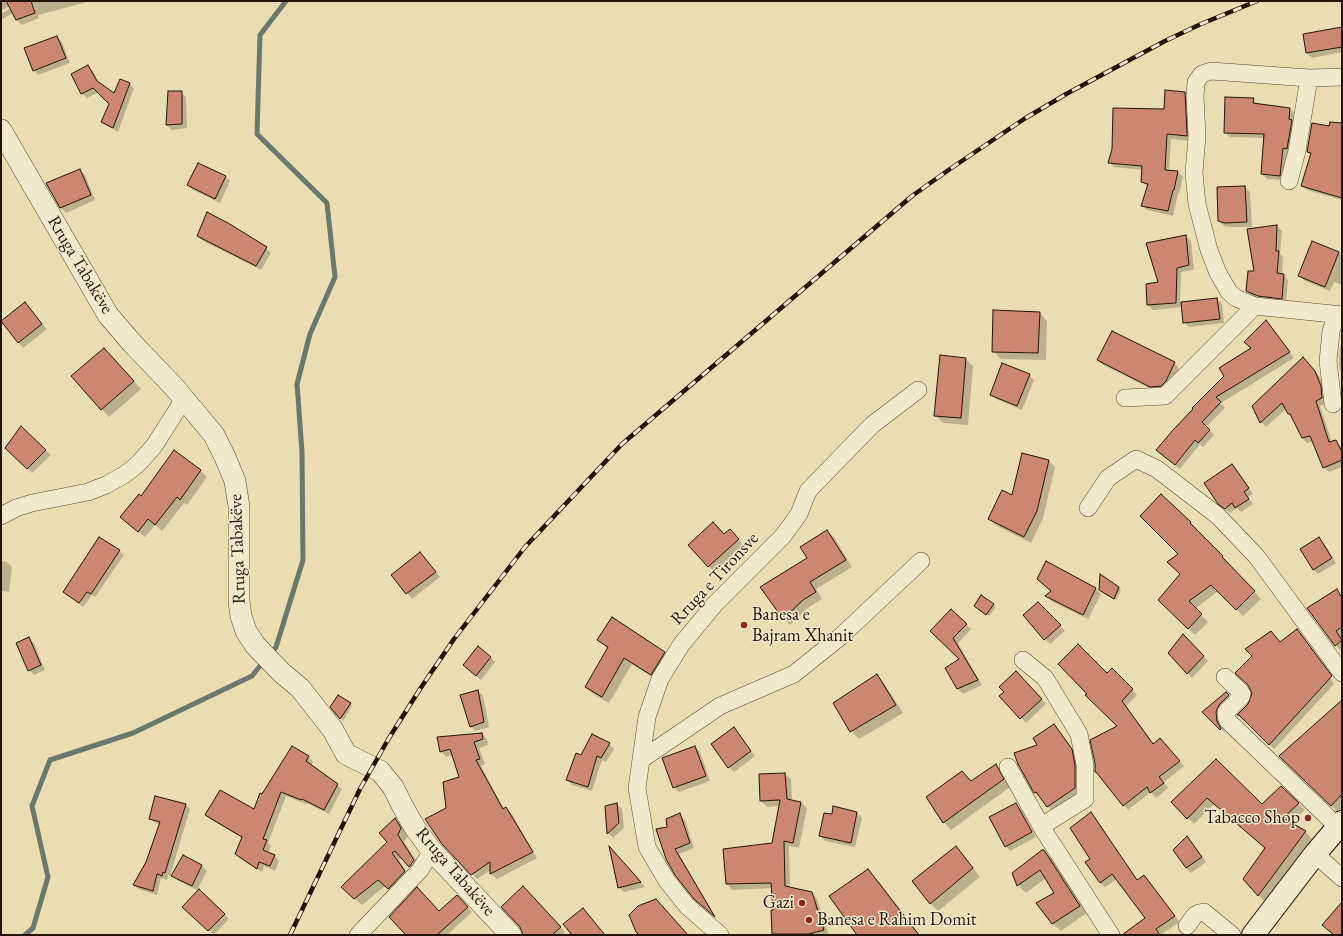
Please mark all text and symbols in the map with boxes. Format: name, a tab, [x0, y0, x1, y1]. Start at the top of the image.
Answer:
street label: Rruga Tabakëve	[42, 212, 118, 318]
street label: Rruga Tabakëve	[225, 494, 251, 604]
street label: Rruga e Tironsve	[667, 528, 763, 630]
place label: Banesa e Bajram Xhanit	[752, 604, 853, 646]
marker: Banesa e Bajram Xhanit	[739, 620, 749, 630]
place label: Tabacco Shop	[1204, 807, 1300, 829]
marker: Tabacco Shop	[1303, 813, 1313, 823]
street label: Rruga Tabakëve	[411, 823, 499, 921]
place label: Gazi	[763, 892, 794, 914]
marker: Gazi	[797, 898, 807, 908]
place label: Banesa e Rahim Domit	[817, 909, 976, 931]
marker: Banesa e Rahim Domit	[804, 915, 814, 925]

